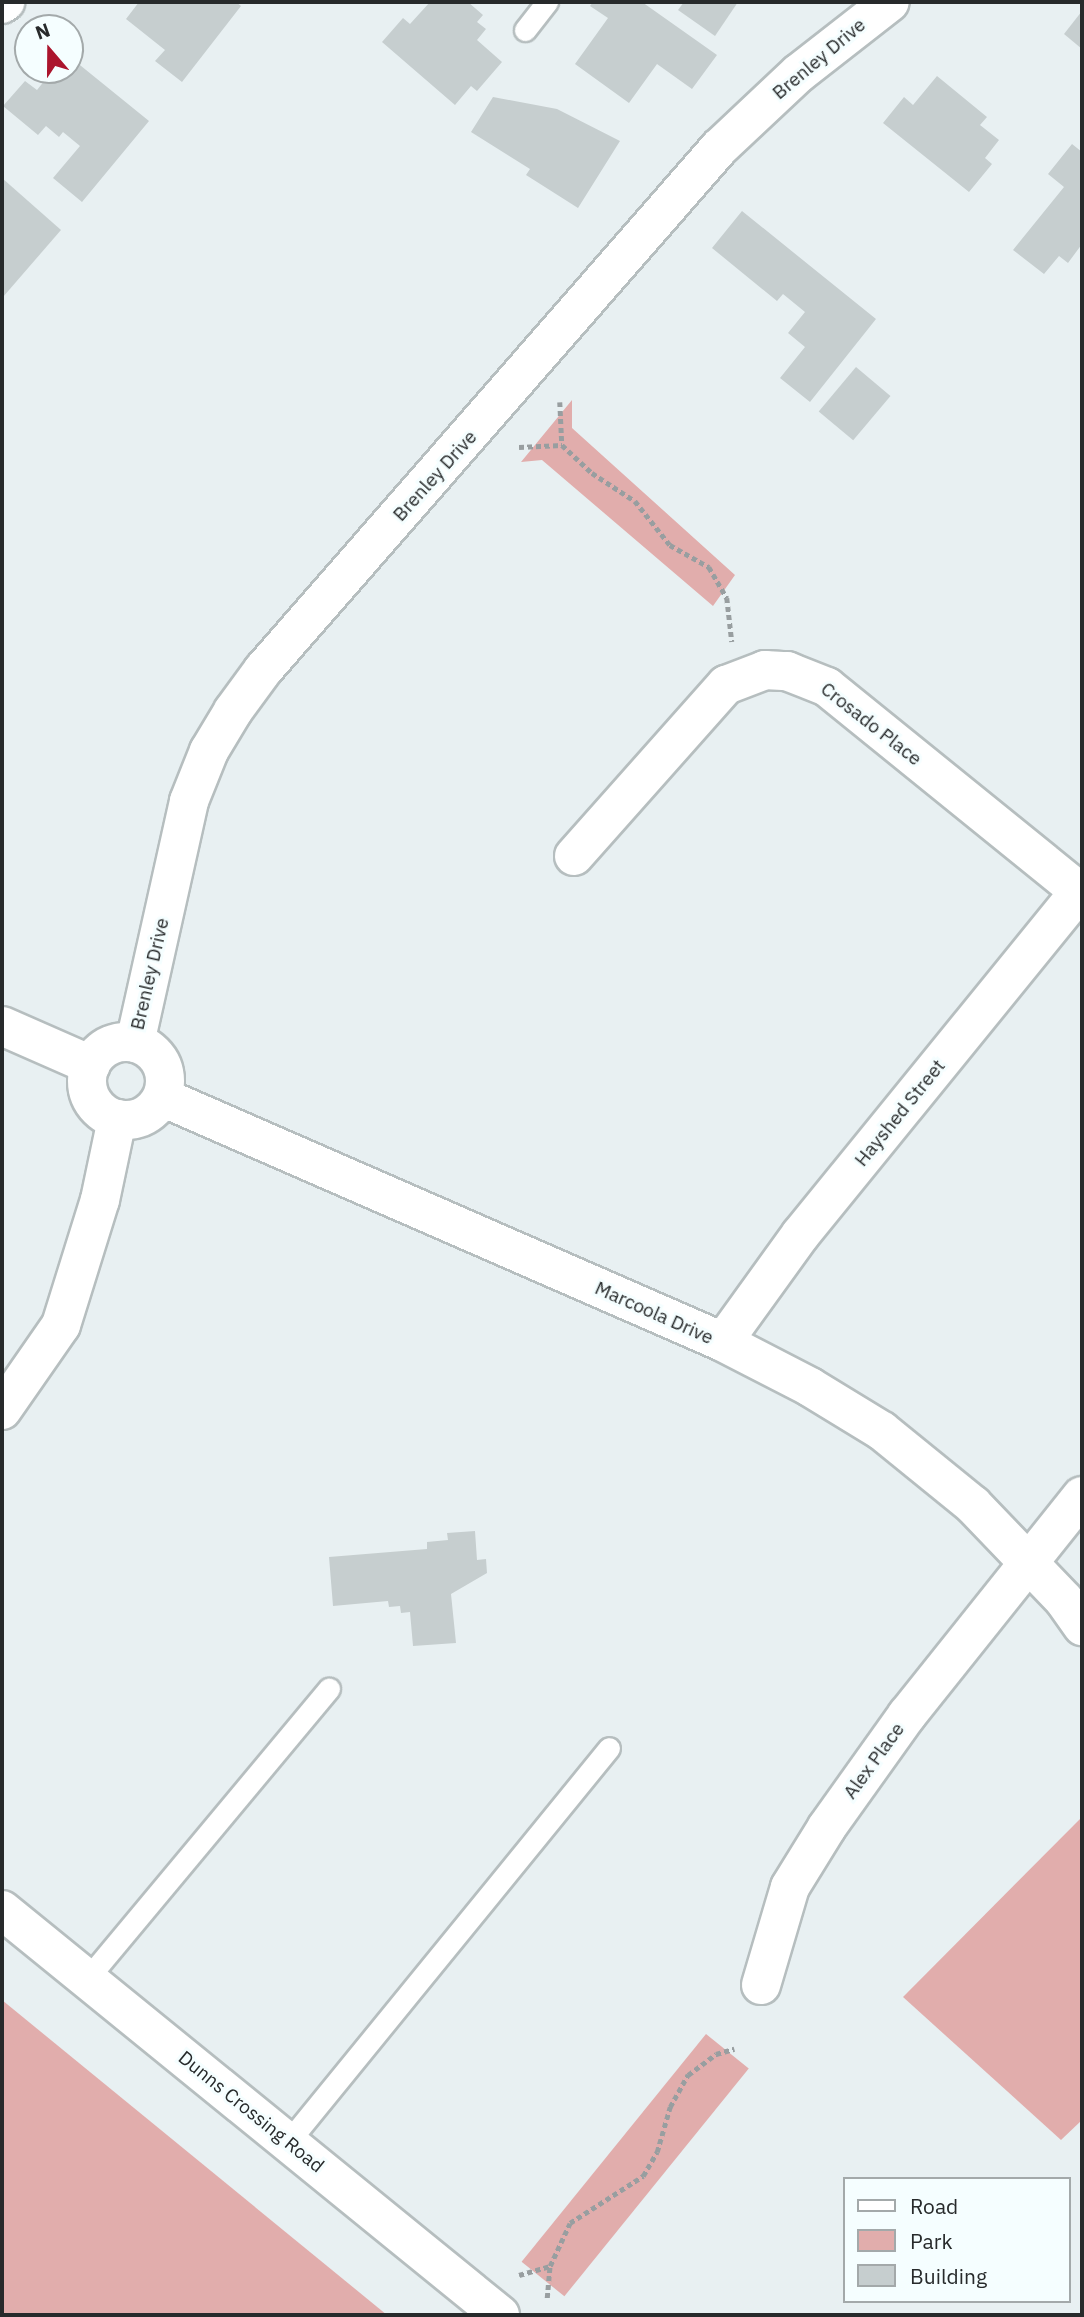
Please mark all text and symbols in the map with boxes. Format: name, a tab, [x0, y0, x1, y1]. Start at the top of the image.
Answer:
north arrow	[14, 14, 84, 84]
street label: Brenley Drive	[768, 14, 870, 104]
text: N	[32, 18, 53, 45]
street label: Brenley Drive	[388, 426, 482, 526]
street label: Crosado Place	[816, 678, 926, 770]
street label: Brenley Drive	[126, 916, 174, 1032]
street label: Hayshed Street	[850, 1055, 950, 1171]
street label: Marcoola Drive	[591, 1277, 717, 1349]
street label: Alex Place	[839, 1719, 909, 1803]
street label: Dunns Crossing Road	[174, 2046, 328, 2178]
legend	[842, 2177, 1070, 2303]
text: Road	[910, 2192, 958, 2220]
text: Park	[910, 2227, 953, 2255]
text: Building	[910, 2262, 987, 2290]

